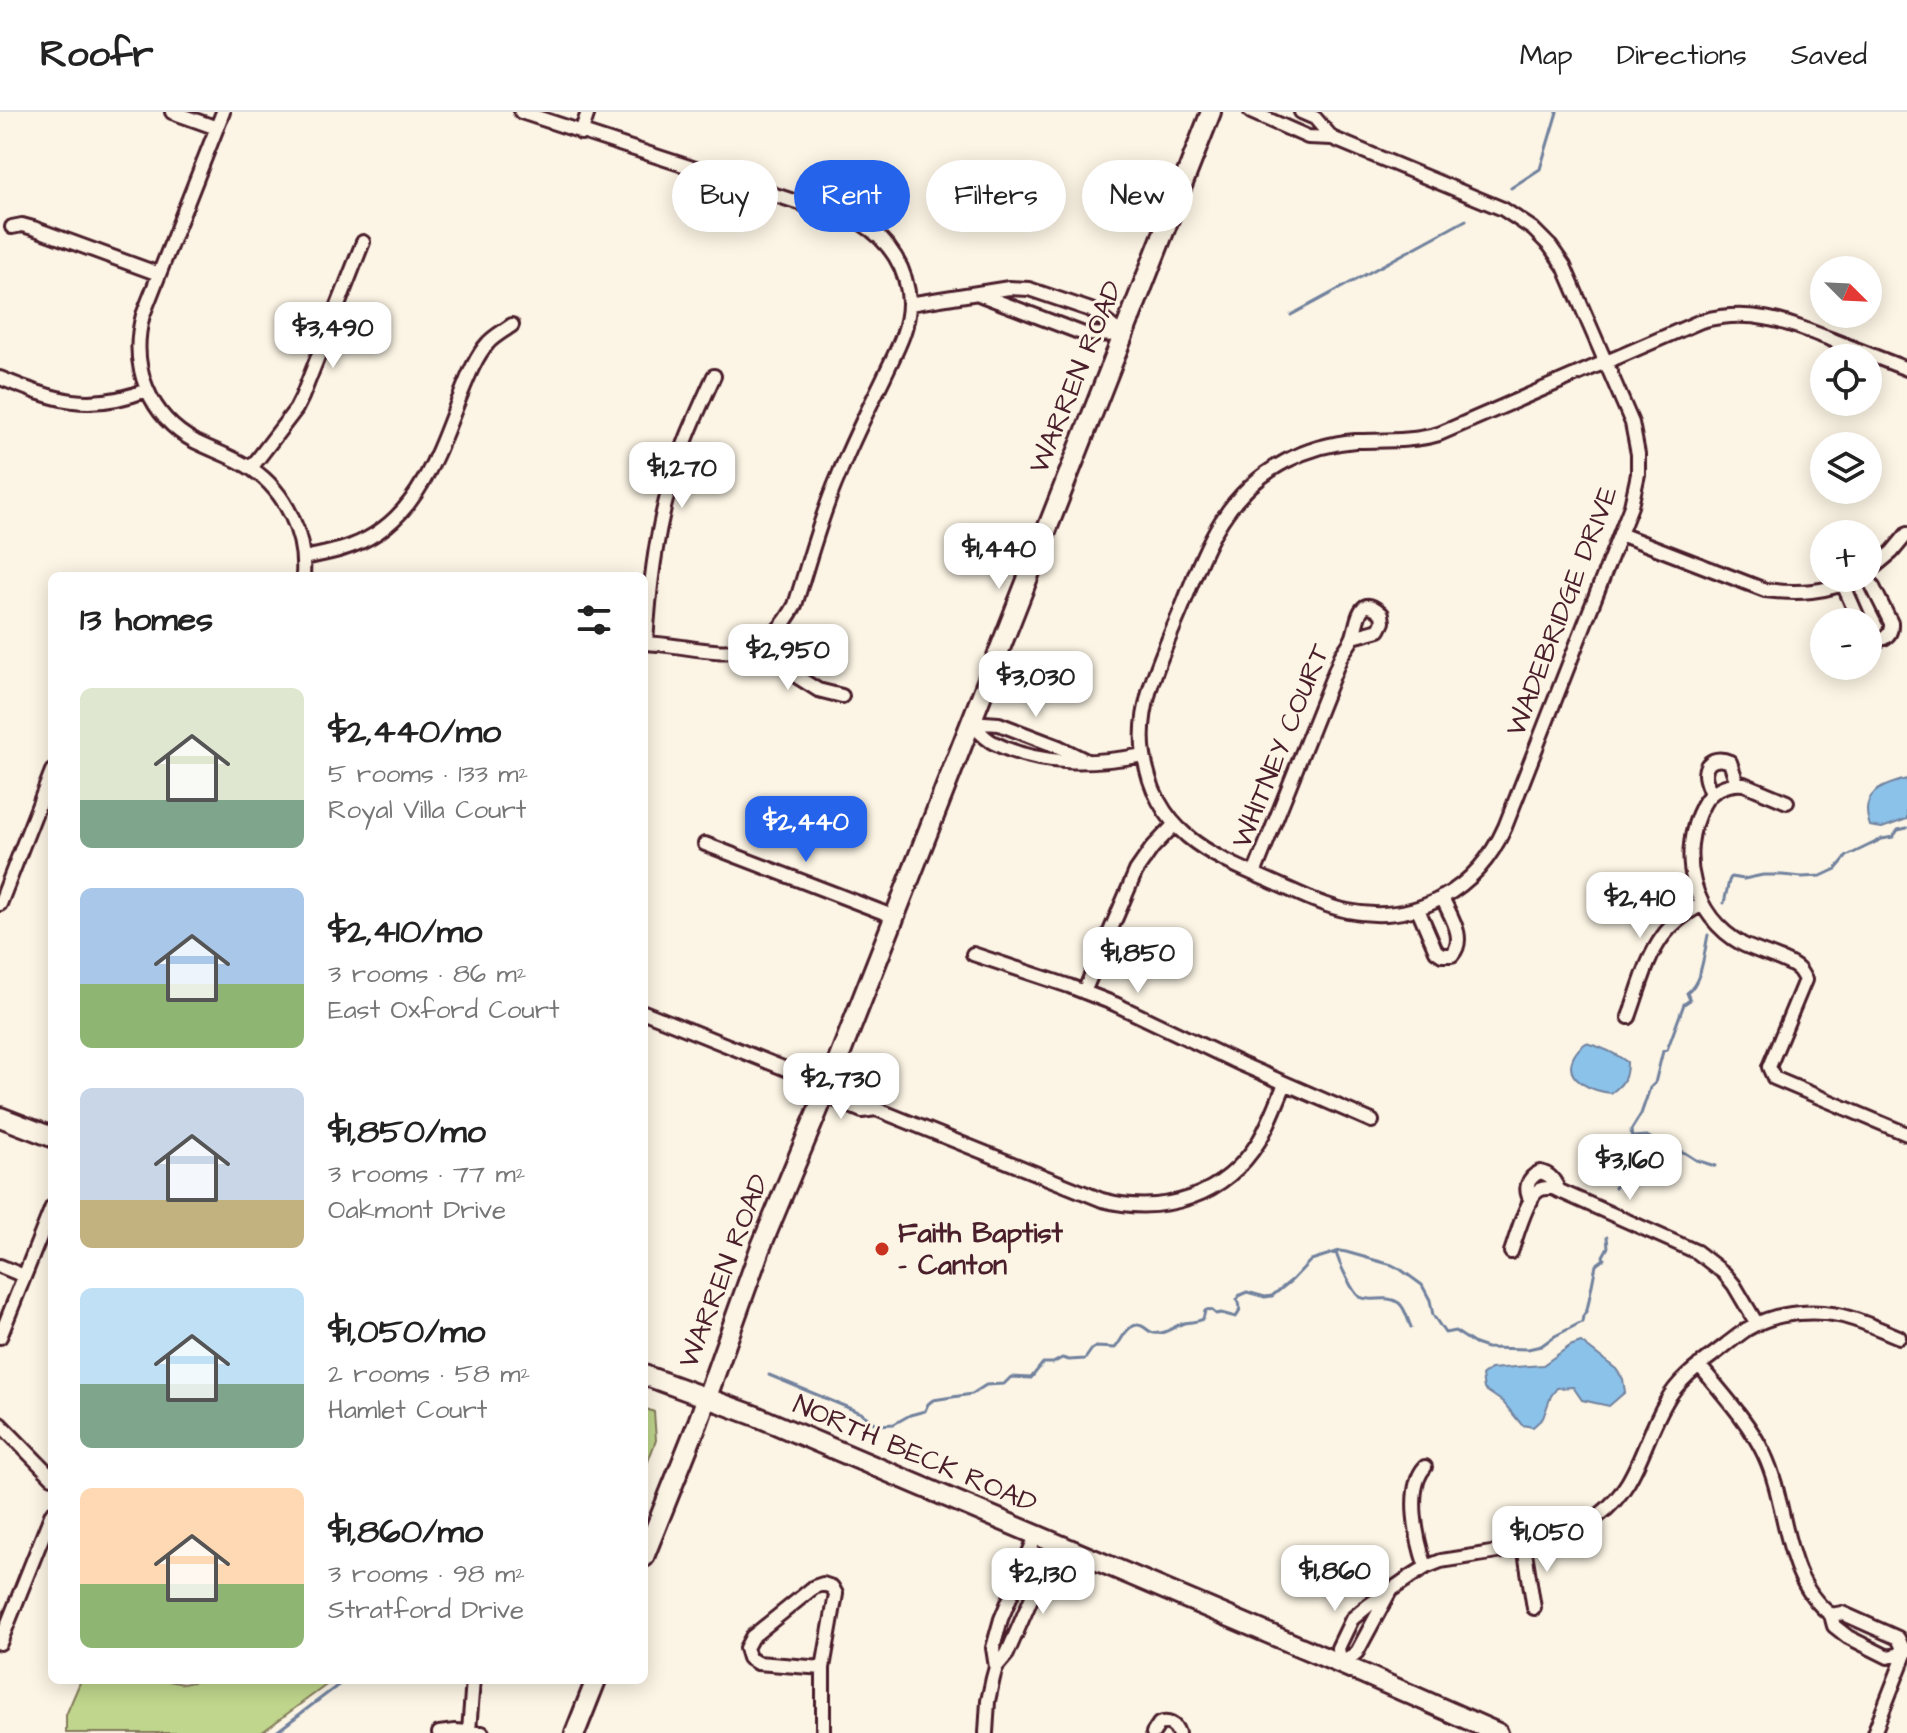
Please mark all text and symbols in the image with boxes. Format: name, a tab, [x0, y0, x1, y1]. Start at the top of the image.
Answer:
text: Roofr	[40, 29, 153, 81]
text: Map	[1520, 36, 1573, 75]
text: Directions	[1617, 36, 1747, 75]
text: Saved	[1791, 36, 1867, 75]
chip: Buy	[672, 160, 778, 232]
chip: Rent	[794, 160, 910, 232]
chip: Filters	[926, 160, 1066, 232]
chip: New	[1082, 160, 1193, 232]
north arrow	[1810, 256, 1882, 328]
map controls	[1810, 256, 1882, 680]
street label: WARREN ROAD	[1020, 275, 1132, 479]
pin: $3,490	[268, 302, 398, 370]
text: $3,490	[292, 310, 374, 346]
button: locate	[1810, 344, 1882, 416]
button: layers	[1810, 432, 1882, 504]
pin: $1,270	[617, 442, 747, 510]
text: $1,270	[647, 450, 717, 486]
street label: WADEBRIDGE DRIVE	[1496, 480, 1628, 742]
button: +	[1810, 520, 1882, 592]
pin: $1,440	[934, 523, 1064, 591]
text: $1,440	[962, 531, 1036, 567]
text: 13 homes	[80, 596, 213, 644]
icon: filters	[572, 598, 616, 642]
button: −	[1810, 608, 1882, 680]
pin: $2,950	[723, 624, 853, 692]
text: $2,950	[746, 632, 830, 668]
street label: WHITNEY COURT	[1222, 638, 1340, 854]
pin: $3,030	[971, 651, 1101, 719]
text: $3,030	[997, 659, 1075, 695]
text: $2,440/mo	[328, 708, 501, 756]
icon: home	[144, 720, 240, 816]
text: 5 rooms · 133 m²	[328, 756, 528, 792]
text: Royal Villa Court	[328, 792, 526, 828]
pin: $2,440	[741, 796, 871, 864]
text: $2,440	[763, 804, 849, 840]
pin: $2,410	[1575, 872, 1705, 940]
text: $2,410	[1604, 880, 1676, 916]
text: $2,410/mo	[328, 908, 482, 956]
icon: home	[144, 920, 240, 1016]
pin: $1,850	[1073, 927, 1203, 995]
text: $1,850	[1101, 935, 1175, 971]
text: 3 rooms · 86 m²	[328, 956, 527, 992]
text: East Oxford Court	[328, 992, 560, 1028]
pin: $2,730	[776, 1053, 906, 1121]
text: $2,730	[801, 1061, 881, 1097]
text: $1,850/mo	[328, 1108, 486, 1156]
icon: home	[144, 1120, 240, 1216]
pin: $3,160	[1565, 1134, 1695, 1202]
text: $3,160	[1596, 1142, 1664, 1178]
text: 3 rooms · 77 m²	[328, 1156, 525, 1192]
street label: WARREN ROAD	[669, 1169, 779, 1373]
text: Oakmont Drive	[328, 1192, 506, 1228]
place label: Faith Baptist - Canton	[898, 1214, 1064, 1285]
marker: Faith Baptist - Canton	[873, 1240, 891, 1258]
text: $1,050/mo	[328, 1308, 485, 1356]
icon: home	[144, 1320, 240, 1416]
text: 2 rooms · 58 m²	[328, 1356, 530, 1392]
street label: NORTH BECK ROAD	[787, 1385, 1043, 1523]
text: Hamlet Court	[328, 1392, 487, 1428]
pin: $1,050	[1482, 1506, 1612, 1574]
text: $1,860/mo	[328, 1508, 483, 1556]
text: $1,050	[1510, 1514, 1584, 1550]
icon: home	[144, 1520, 240, 1616]
pin: $1,860	[1270, 1545, 1400, 1613]
pin: $2,130	[978, 1548, 1108, 1616]
text: $1,860	[1299, 1553, 1371, 1589]
text: 3 rooms · 98 m²	[328, 1556, 525, 1592]
text: $2,130	[1010, 1556, 1076, 1592]
text: Stratford Drive	[328, 1592, 524, 1628]

